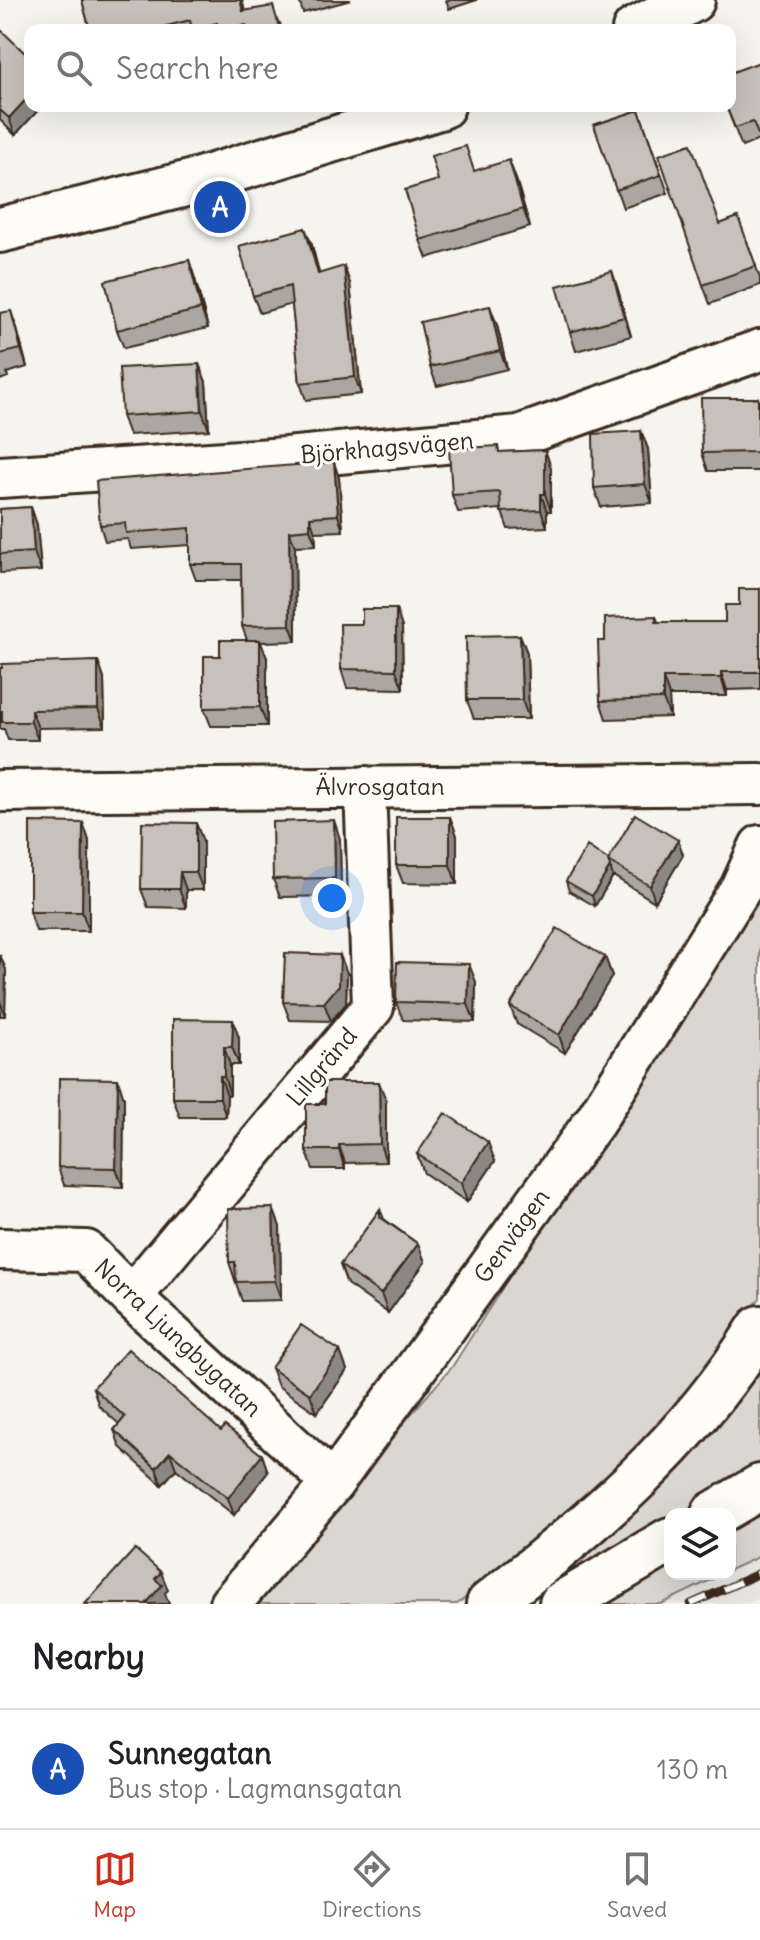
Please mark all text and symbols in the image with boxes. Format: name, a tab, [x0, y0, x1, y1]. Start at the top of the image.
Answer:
search box	[24, 24, 736, 112]
icon: search	[52, 46, 96, 90]
text: Search here	[116, 49, 279, 87]
pin: A	[194, 177, 246, 237]
street label: Björkhagsvägen	[299, 424, 475, 470]
street label: Älvrosgatan	[315, 771, 445, 801]
your location	[312, 878, 352, 918]
street label: Lillgränd	[280, 1021, 363, 1112]
street label: Genvägen	[467, 1182, 556, 1288]
street label: Norra Ljungbygatan	[89, 1252, 269, 1423]
map controls	[664, 1508, 736, 1580]
button: layers	[664, 1508, 736, 1580]
text: Nearby	[32, 1635, 145, 1678]
text: Sunnegatan	[108, 1734, 272, 1772]
text: A	[50, 1753, 66, 1786]
text: 130 m	[657, 1753, 728, 1786]
text: Bus stop · Lagmansgatan	[108, 1772, 402, 1805]
tab: Map	[93, 1847, 137, 1923]
tab: Directions	[322, 1847, 422, 1923]
tab: Saved	[607, 1847, 667, 1923]

